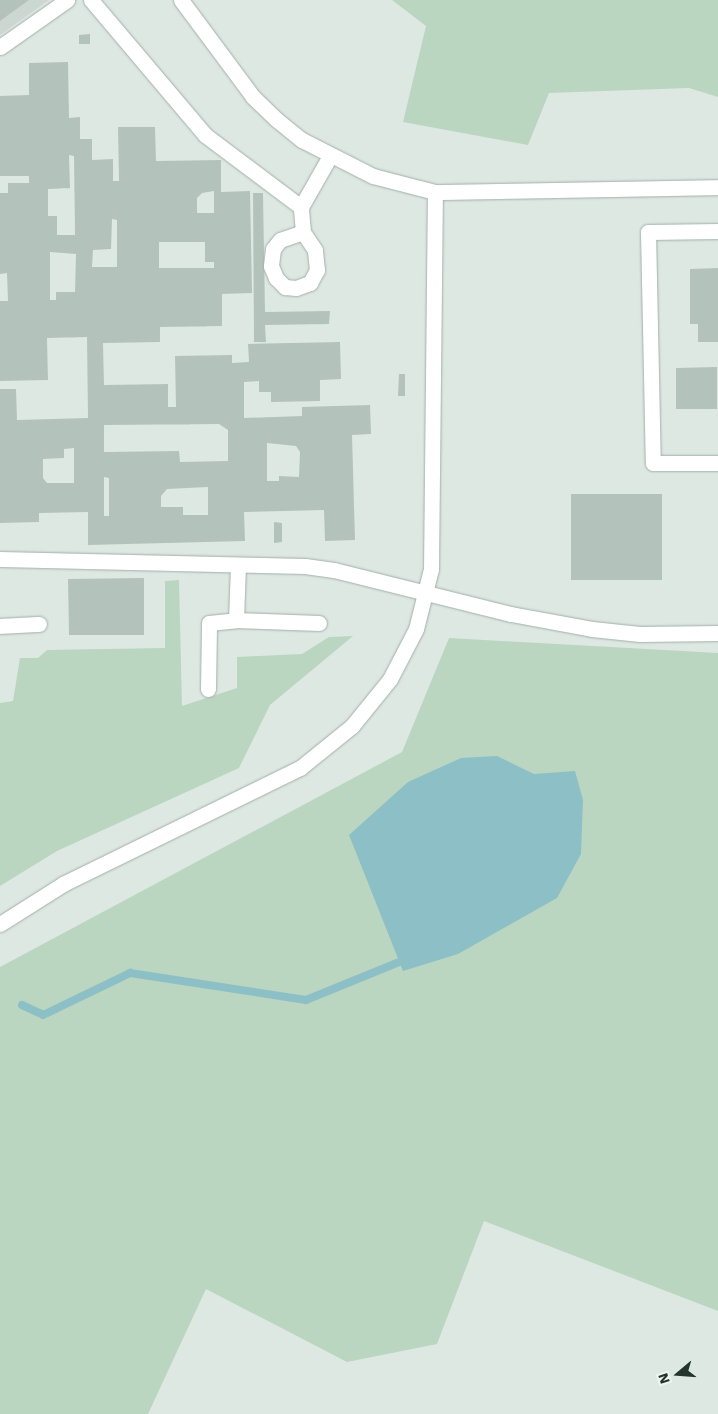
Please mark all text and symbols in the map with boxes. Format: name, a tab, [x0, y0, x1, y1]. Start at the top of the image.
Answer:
north arrow	[653, 1349, 703, 1399]
text: N	[655, 1371, 673, 1386]

